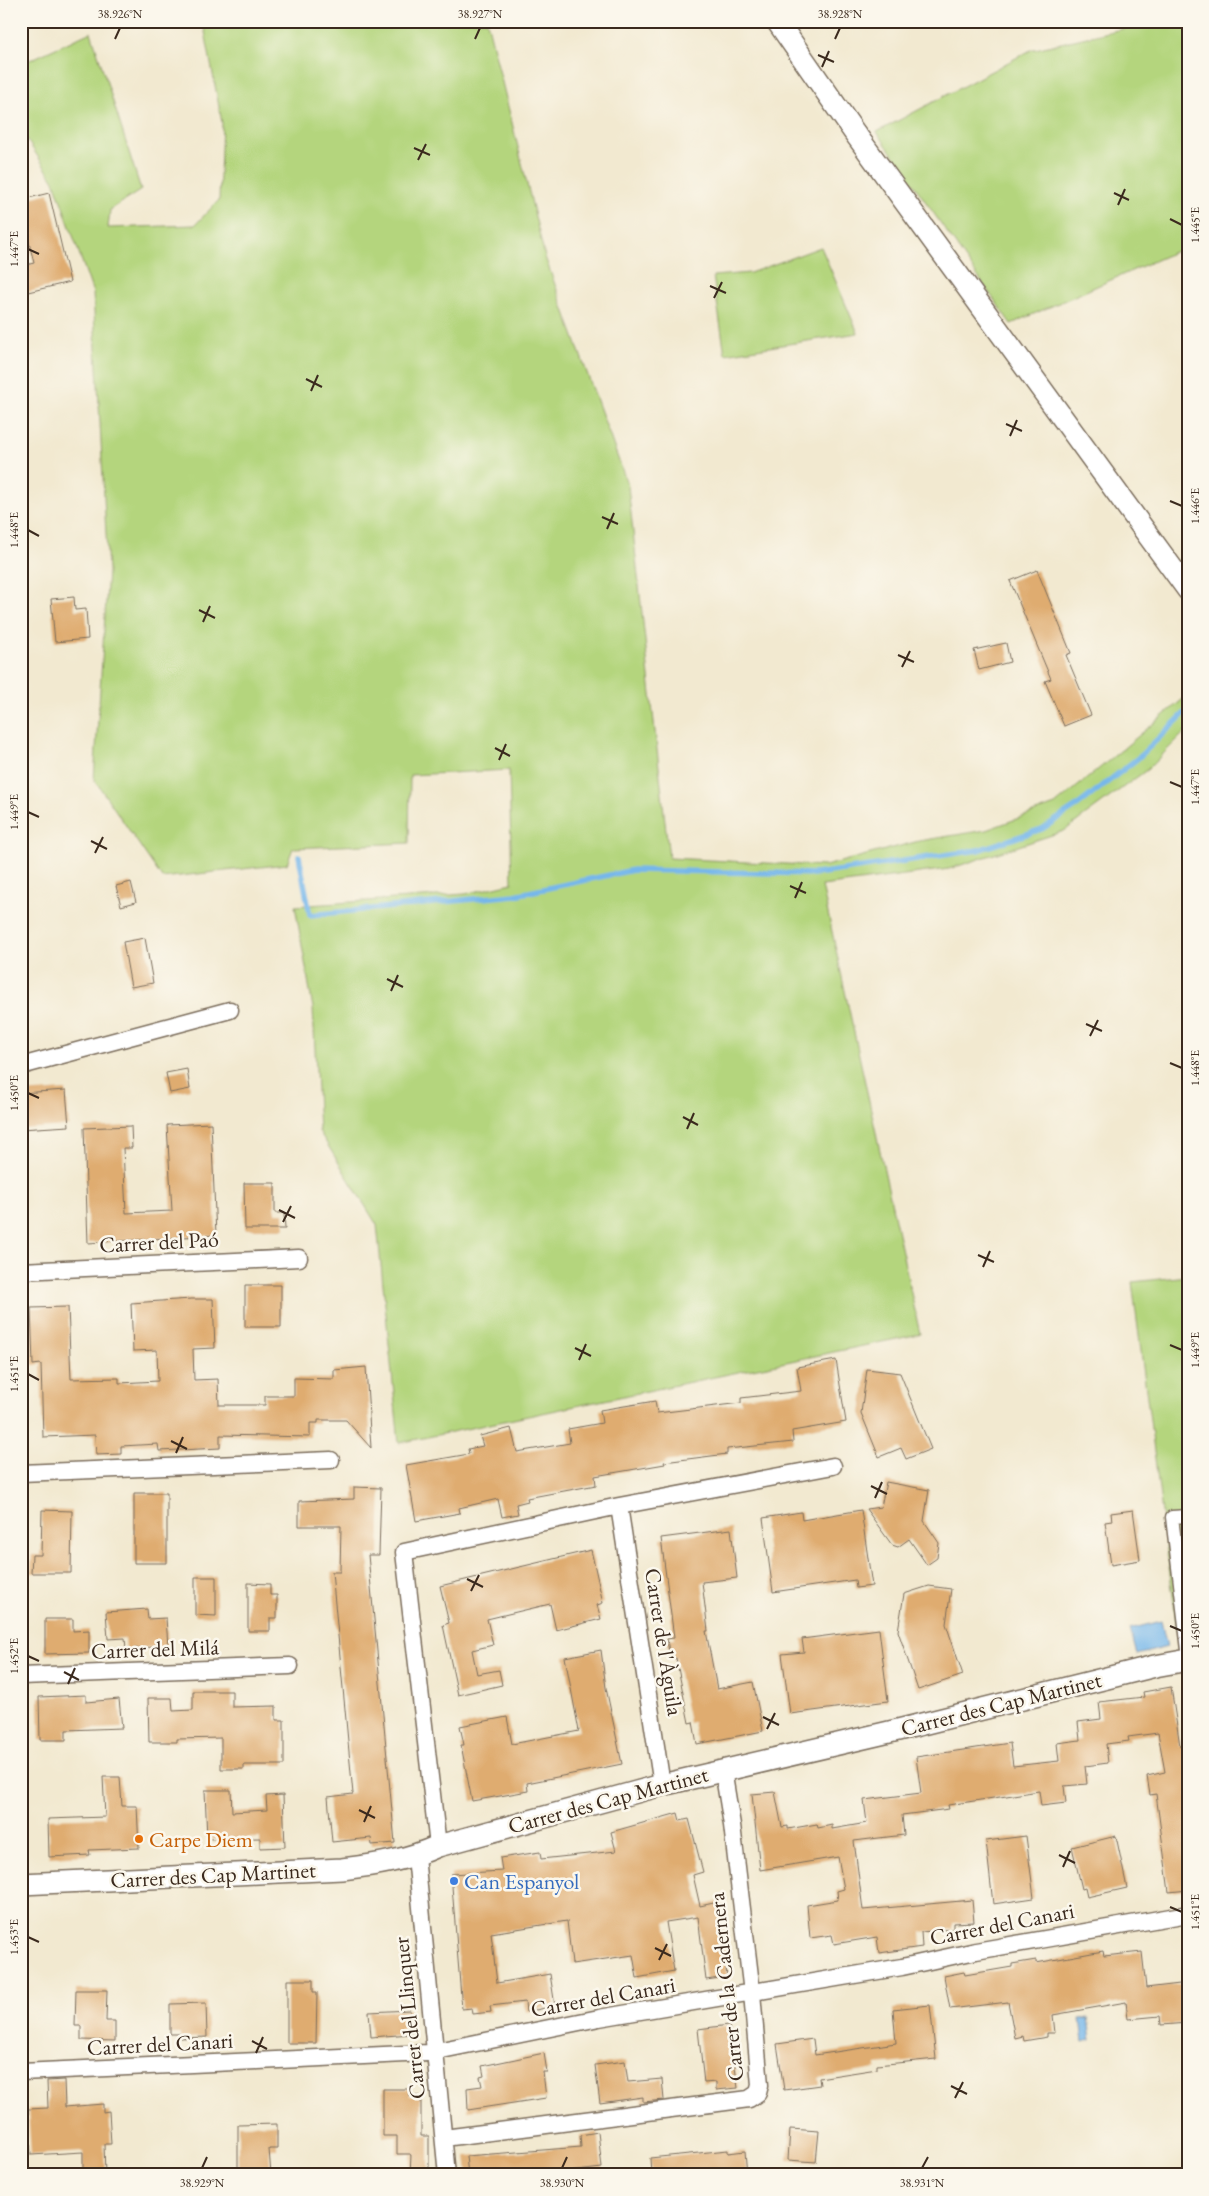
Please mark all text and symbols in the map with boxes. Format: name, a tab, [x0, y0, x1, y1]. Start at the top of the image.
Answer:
text: 38.926°N	[98, 6, 143, 22]
text: 38.927°N	[458, 6, 503, 22]
text: 38.928°N	[818, 6, 863, 22]
text: 1.445°E	[1187, 207, 1203, 243]
text: 1.447°E	[6, 231, 22, 267]
text: 1.446°E	[1187, 488, 1203, 524]
text: 1.448°E	[6, 512, 22, 548]
text: 1.447°E	[1187, 769, 1203, 805]
text: 1.449°E	[6, 794, 22, 830]
text: 1.448°E	[1187, 1050, 1203, 1086]
text: 1.450°E	[6, 1075, 22, 1111]
street label: Carrer del Paó	[99, 1224, 220, 1260]
text: 1.449°E	[1187, 1332, 1203, 1368]
text: 1.451°E	[6, 1356, 22, 1392]
street label: Carrer de l'Àguila	[638, 1566, 690, 1718]
text: 1.450°E	[1187, 1613, 1203, 1649]
street label: Carrer del Milá	[90, 1632, 220, 1666]
text: 1.452°E	[6, 1638, 22, 1674]
street label: Carrer des Cap Martinet	[898, 1665, 1104, 1743]
street label: Carrer des Cap Martinet	[505, 1759, 711, 1841]
place label: Carpe Diem	[149, 1825, 253, 1854]
marker: Carpe Diem	[133, 1833, 145, 1845]
street label: Carrer des Cap Martinet	[109, 1855, 317, 1895]
place label: Can Espanyol	[464, 1867, 579, 1896]
marker: Can Espanyol	[448, 1875, 460, 1887]
street label: Carrer de la Cadernera	[702, 1891, 750, 2083]
text: 1.451°E	[1187, 1894, 1203, 1930]
street label: Carrer del Canari	[927, 1896, 1077, 1952]
text: 1.453°E	[6, 1919, 22, 1955]
street label: Carrer del Llinquer	[386, 1935, 432, 2101]
street label: Carrer del Canari	[528, 1970, 678, 2024]
street label: Carrer del Canari	[86, 2026, 234, 2062]
text: 38.929°N	[180, 2175, 225, 2191]
text: 38.930°N	[540, 2175, 585, 2191]
text: 38.931°N	[900, 2175, 945, 2191]

